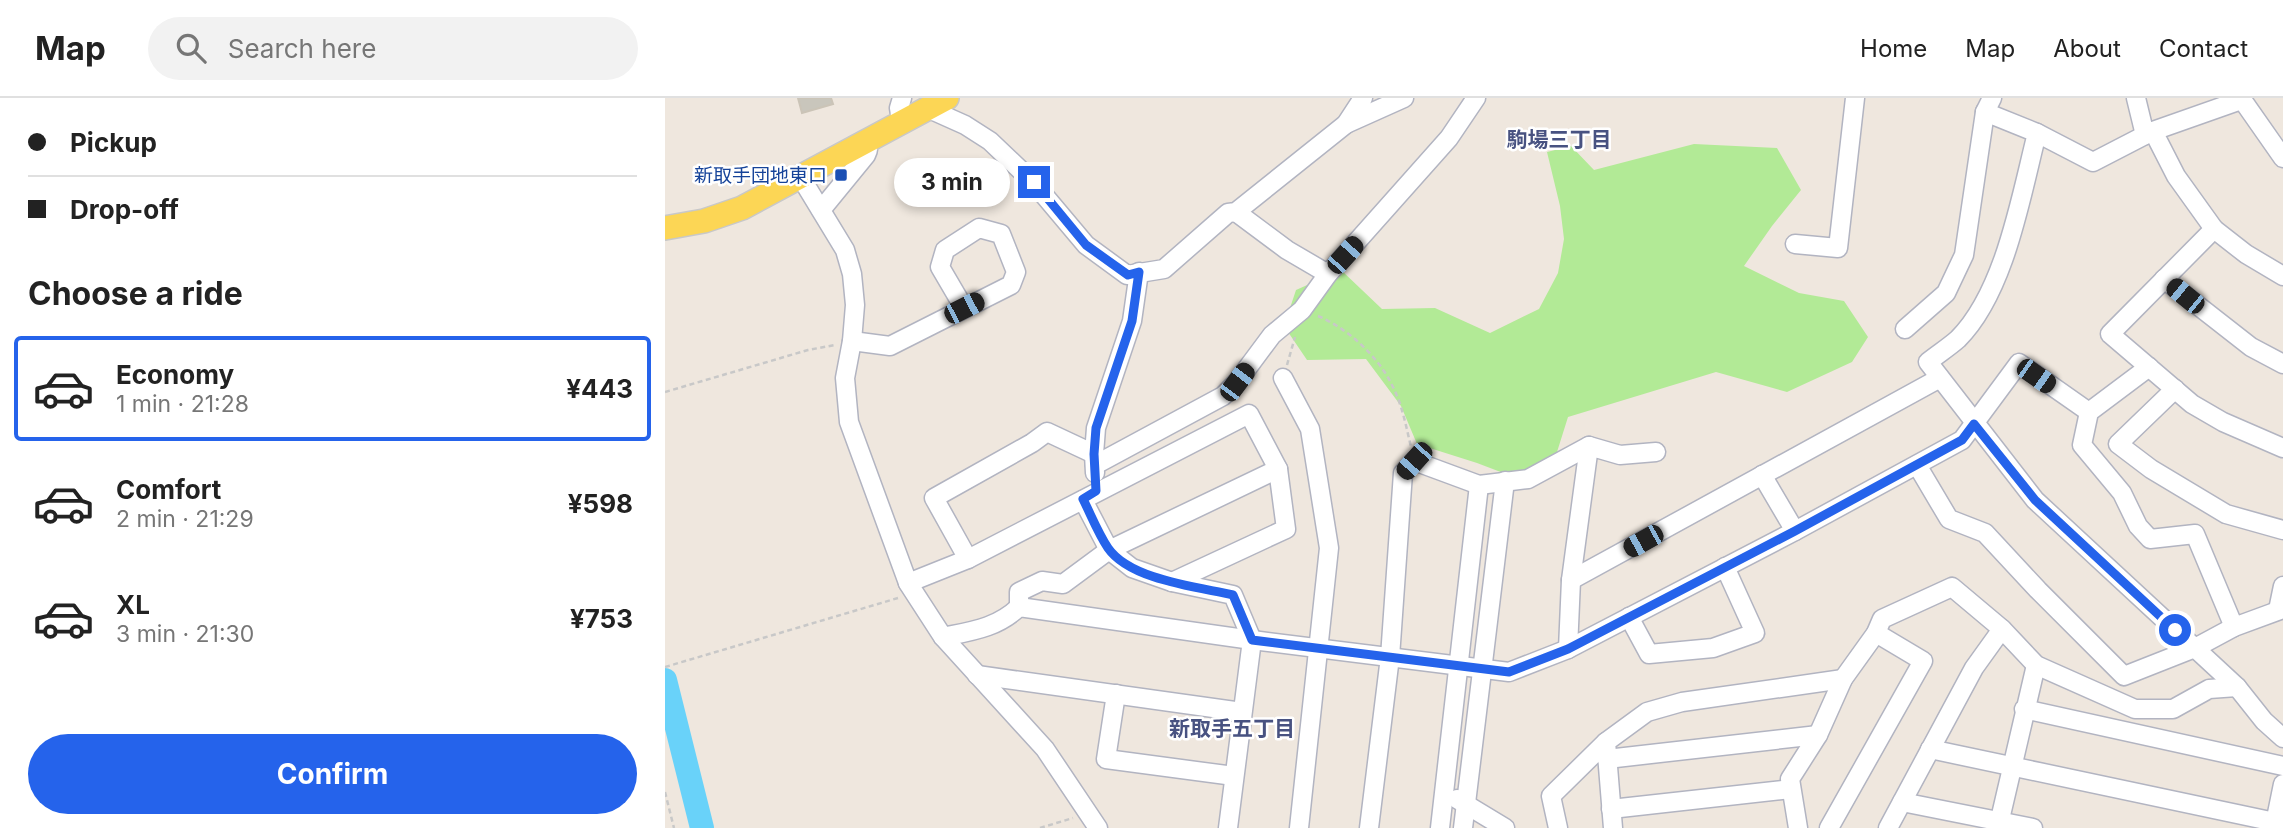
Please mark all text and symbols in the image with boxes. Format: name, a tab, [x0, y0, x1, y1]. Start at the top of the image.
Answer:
search box	[148, 17, 638, 80]
text: Map	[35, 28, 106, 68]
icon: search	[172, 29, 210, 67]
text: Search here	[228, 33, 376, 64]
text: Home	[1860, 34, 1927, 63]
text: Map	[1965, 34, 2015, 63]
text: About	[2053, 34, 2121, 63]
text: Contact	[2159, 34, 2248, 63]
text: Pickup	[70, 127, 157, 158]
district label: 駒場三丁目	[1507, 127, 1612, 152]
callout: 3 min	[894, 158, 1009, 206]
place label: 新取手団地東口	[694, 164, 827, 187]
route end	[1018, 166, 1050, 198]
marker: 新取手団地東口	[833, 167, 849, 183]
text: 3 min	[921, 168, 983, 196]
text: Drop-off	[70, 194, 179, 225]
car	[1324, 232, 1367, 278]
text: Choose a ride	[28, 274, 243, 313]
car	[2163, 275, 2208, 317]
car	[941, 289, 988, 327]
car	[2013, 355, 2060, 397]
icon: car	[32, 357, 95, 420]
text: Economy	[116, 359, 234, 390]
car	[1216, 359, 1259, 405]
text: ¥443	[566, 373, 633, 404]
text: 1 min · 21:28	[116, 390, 249, 418]
car	[1393, 438, 1436, 484]
icon: car	[32, 472, 95, 535]
text: Comfort	[116, 474, 221, 505]
text: ¥598	[568, 488, 633, 519]
text: 2 min · 21:29	[116, 505, 254, 533]
car	[1620, 522, 1667, 560]
icon: car	[32, 587, 95, 650]
text: XL	[116, 589, 150, 620]
text: ¥753	[570, 603, 633, 634]
route start	[2159, 614, 2191, 646]
text: 3 min · 21:30	[116, 620, 254, 648]
district label: 新取手五丁目	[1169, 716, 1295, 741]
button: Confirm	[28, 734, 637, 814]

